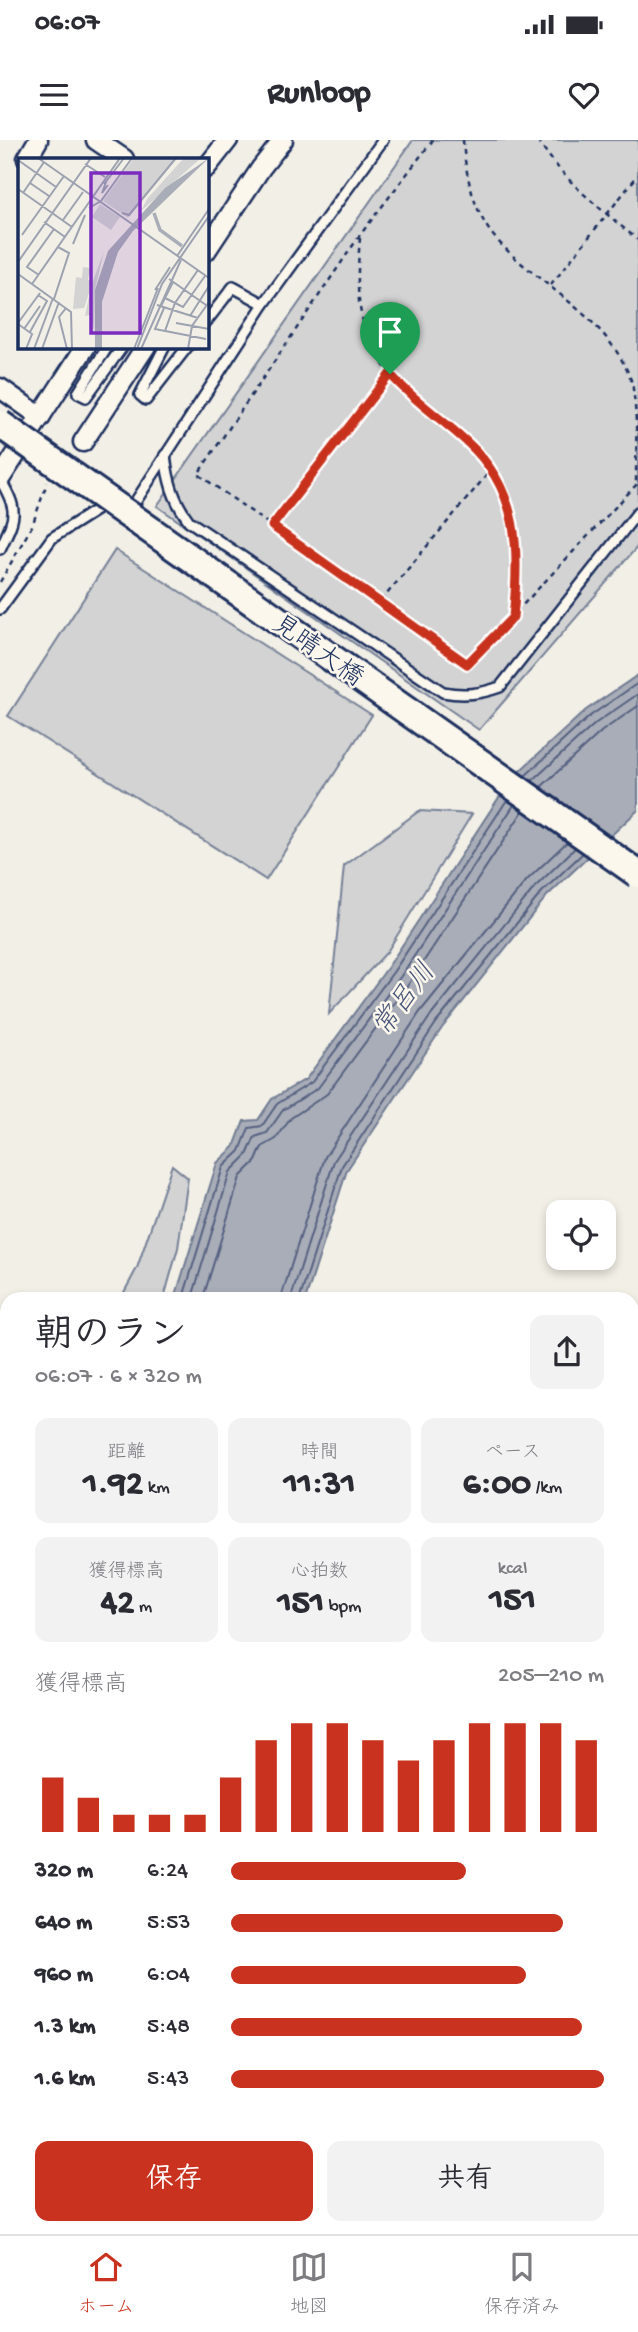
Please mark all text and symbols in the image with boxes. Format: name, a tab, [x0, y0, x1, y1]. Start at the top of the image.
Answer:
text: 06:07	[35, 9, 99, 40]
icon: menu	[35, 76, 73, 114]
text: Runloop	[268, 76, 371, 114]
icon: heart	[565, 76, 603, 114]
inset map	[18, 158, 208, 348]
pin	[360, 302, 420, 374]
icon: arrive	[371, 313, 409, 351]
street label: 見晴大橋	[265, 609, 369, 695]
water label: 常呂川	[366, 957, 444, 1044]
map controls	[546, 1200, 616, 1270]
button: locate	[546, 1200, 616, 1270]
button: share	[530, 1315, 604, 1389]
text: 朝のラン	[35, 1316, 187, 1360]
text: 06:07 · 6 × 320 m	[35, 1364, 202, 1391]
text: 距離	[107, 1442, 146, 1465]
text: 時間	[300, 1442, 339, 1465]
text: ペース	[485, 1442, 540, 1465]
text: 1.92	[83, 1465, 143, 1506]
text: 11:31	[284, 1465, 355, 1506]
text: 6:00	[463, 1465, 531, 1506]
text: km	[143, 1477, 170, 1500]
text: /km	[531, 1477, 562, 1500]
text: kcal	[498, 1558, 527, 1581]
text: 獲得標高	[88, 1561, 165, 1584]
text: 心拍数	[291, 1561, 348, 1584]
text: 151	[489, 1581, 536, 1622]
text: 42	[101, 1584, 134, 1625]
text: 151	[277, 1584, 324, 1625]
text: m	[134, 1596, 152, 1619]
text: bpm	[324, 1596, 362, 1619]
text: 205–210 m	[498, 1663, 604, 1690]
text: 獲得標高	[35, 1672, 127, 1699]
text: 320 m	[35, 1858, 93, 1885]
text: 6:24	[147, 1858, 188, 1885]
text: 640 m	[35, 1910, 92, 1937]
text: 5:53	[147, 1910, 190, 1937]
text: 960 m	[35, 1962, 93, 1989]
text: 6:04	[147, 1962, 190, 1989]
text: 1.3 km	[35, 2014, 95, 2041]
text: 5:48	[147, 2014, 190, 2041]
text: 1.6 km	[35, 2066, 95, 2093]
text: 5:43	[147, 2066, 189, 2093]
button: 保存	[35, 2141, 313, 2221]
button: 共有	[327, 2141, 604, 2221]
tab: ホーム	[78, 2248, 134, 2320]
tab: 地図	[290, 2248, 328, 2320]
tab: 保存済み	[484, 2248, 560, 2320]

